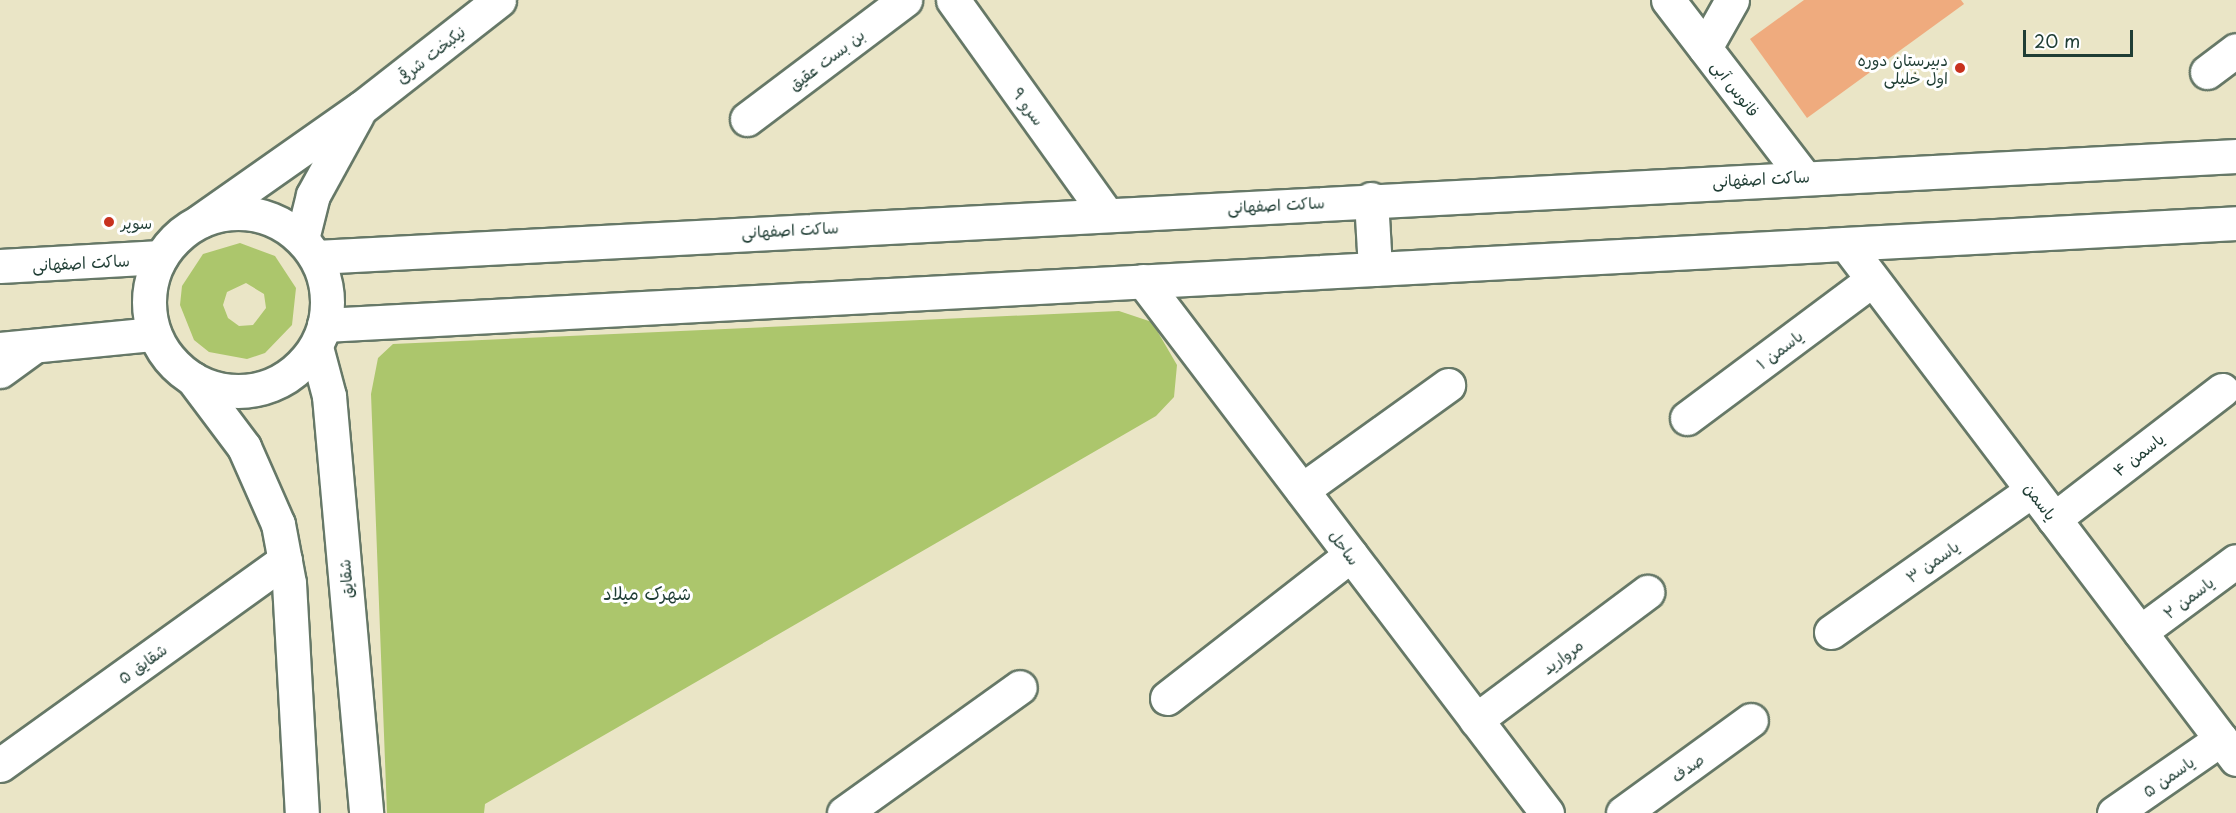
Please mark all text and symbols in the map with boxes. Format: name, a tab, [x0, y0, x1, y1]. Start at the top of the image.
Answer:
scale bar	[2026, 18, 2136, 56]
street label: نیکبخت شرقی	[392, 21, 468, 87]
street label: بن بست عقیق	[784, 24, 868, 94]
text: 20 m	[2034, 27, 2080, 54]
place label: دبیرستان دوره اول خلیلی	[1858, 49, 1948, 87]
street label: فانوس آبی	[1708, 56, 1764, 120]
marker: دبیرستان دوره اول خلیلی	[1953, 61, 1967, 75]
street label: سرو ۹	[1009, 83, 1049, 129]
street label: ساکت اصفهانی	[1712, 166, 1810, 190]
street label: ساکت اصفهانی	[1227, 192, 1325, 216]
place label: سوپر	[121, 212, 152, 232]
marker: سوپر	[102, 215, 116, 229]
street label: ساکت اصفهانی	[741, 217, 839, 241]
street label: ساکت اصفهانی	[32, 250, 130, 274]
street label: یاسمن ۱	[1752, 325, 1806, 373]
street label: یاسمن ۴	[2109, 428, 2167, 480]
street label: یاسمن	[2021, 478, 2061, 524]
street label: ساحل	[1326, 526, 1364, 568]
street label: یاسمن ۳	[1902, 536, 1962, 586]
street label: شقایق	[334, 559, 356, 599]
street label: یاسمن ۲	[2159, 572, 2217, 622]
district label: شهرک میلاد	[603, 582, 691, 604]
street label: مروارید	[1538, 634, 1586, 678]
street label: شقایق ۵	[114, 639, 170, 687]
street label: صدف	[1667, 749, 1707, 785]
street label: یاسمن ۵	[2139, 751, 2197, 801]

